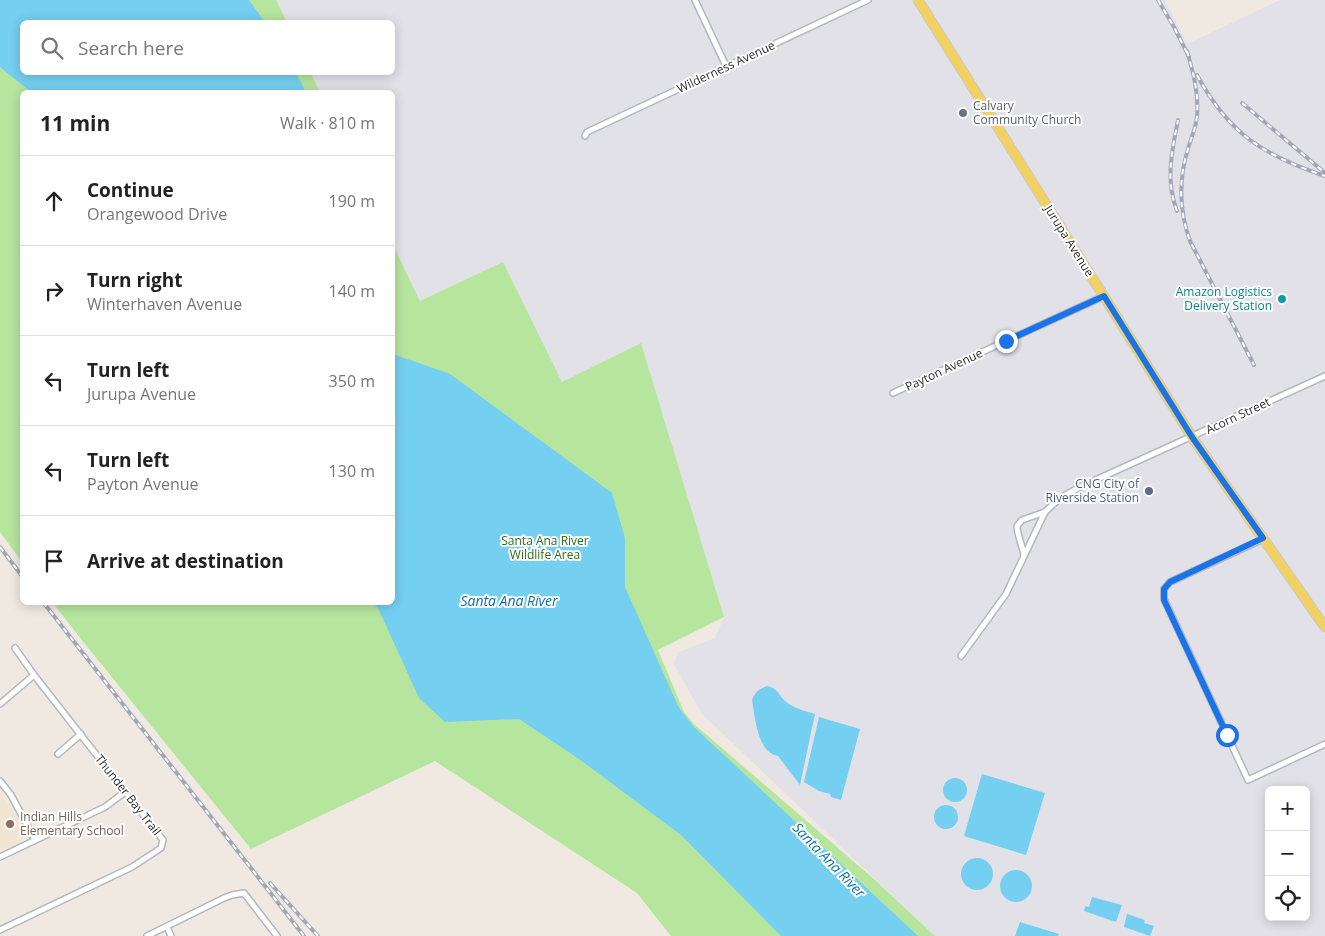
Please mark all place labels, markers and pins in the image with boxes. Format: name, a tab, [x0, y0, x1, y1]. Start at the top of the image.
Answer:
place label: Calvary Community Church	[973, 97, 1081, 128]
marker: Calvary Community Church	[957, 107, 969, 119]
place label: Amazon Logistics Delivery Station	[1176, 283, 1272, 314]
marker: Amazon Logistics Delivery Station	[1276, 293, 1288, 305]
place label: CNG City of Riverside Station	[1046, 475, 1140, 506]
marker: CNG City of Riverside Station	[1143, 485, 1155, 497]
place label: Indian Hills Elementary School	[20, 808, 124, 839]
marker: Indian Hills Elementary School	[4, 818, 16, 830]

